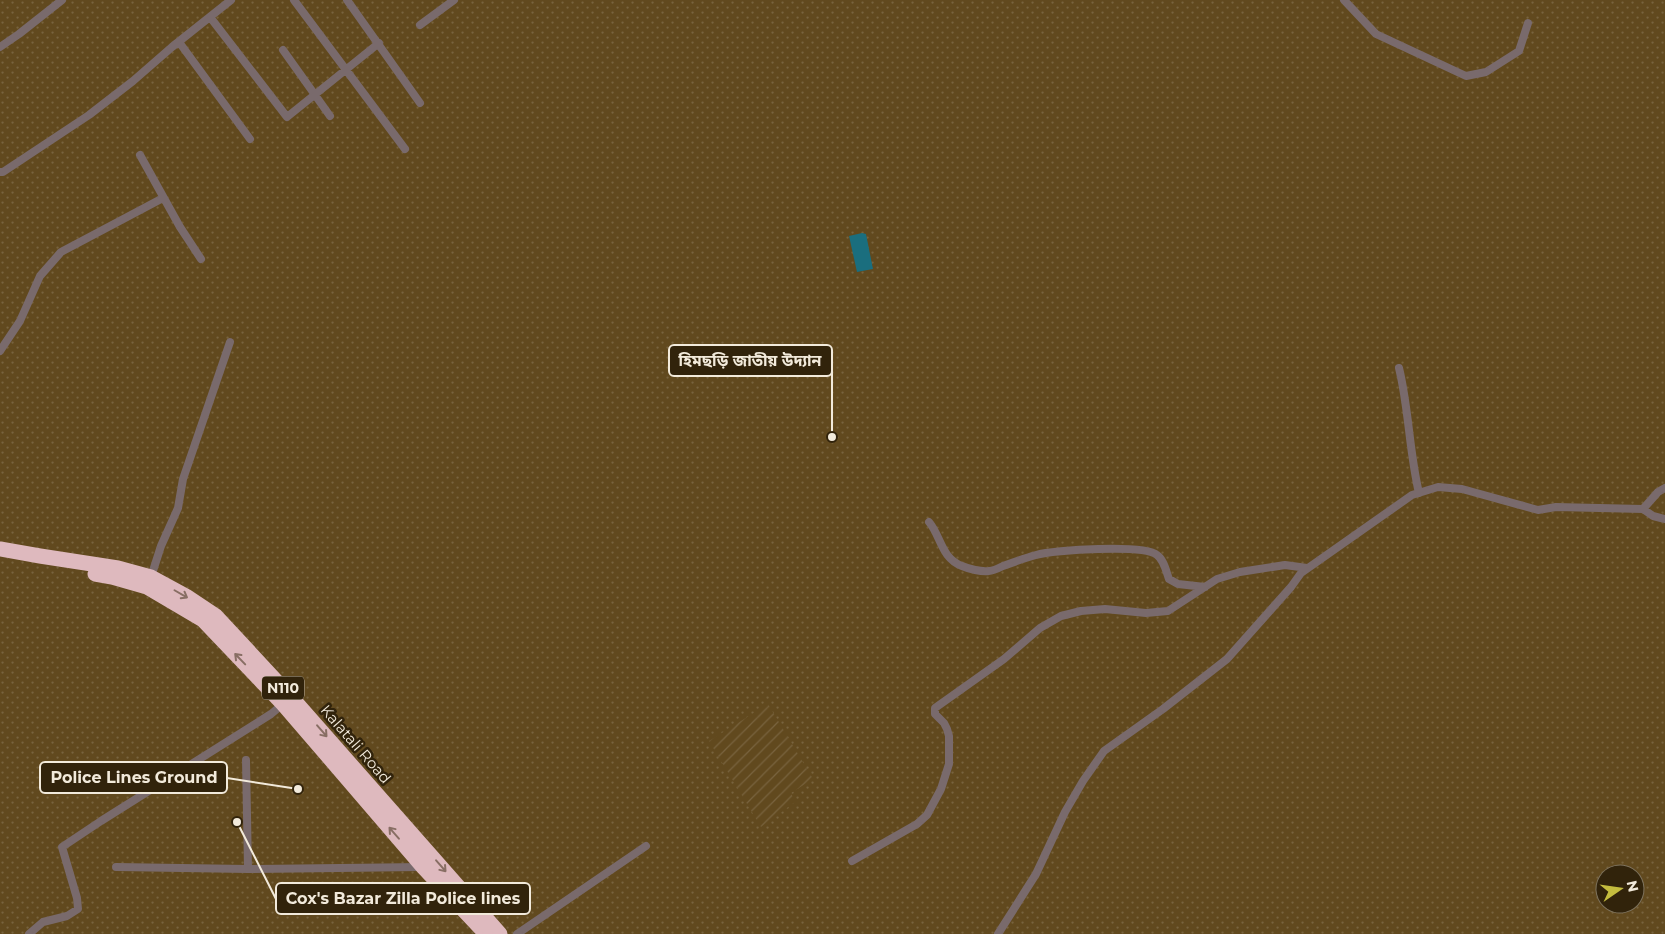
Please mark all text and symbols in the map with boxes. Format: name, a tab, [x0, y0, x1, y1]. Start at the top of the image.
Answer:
callout: হিমছড়ি জাতীয় উদ্যান	[669, 345, 832, 376]
text: হিমছড়ি জাতীয় উদ্যান	[678, 351, 823, 370]
one-way arrow	[174, 589, 189, 599]
one-way arrow	[234, 653, 246, 665]
road number: N110	[262, 676, 304, 700]
street label: Kalatali Road	[317, 701, 395, 787]
one-way arrow	[316, 725, 328, 738]
callout: Police Lines Ground	[40, 762, 227, 793]
text: Police Lines Ground	[50, 768, 218, 787]
one-way arrow	[389, 827, 400, 840]
one-way arrow	[435, 860, 447, 873]
north arrow	[1595, 864, 1645, 914]
text: N	[1623, 879, 1643, 894]
callout: Cox's Bazar Zilla Police lines	[276, 883, 530, 914]
text: Cox's Bazar Zilla Police lines	[286, 889, 521, 908]

